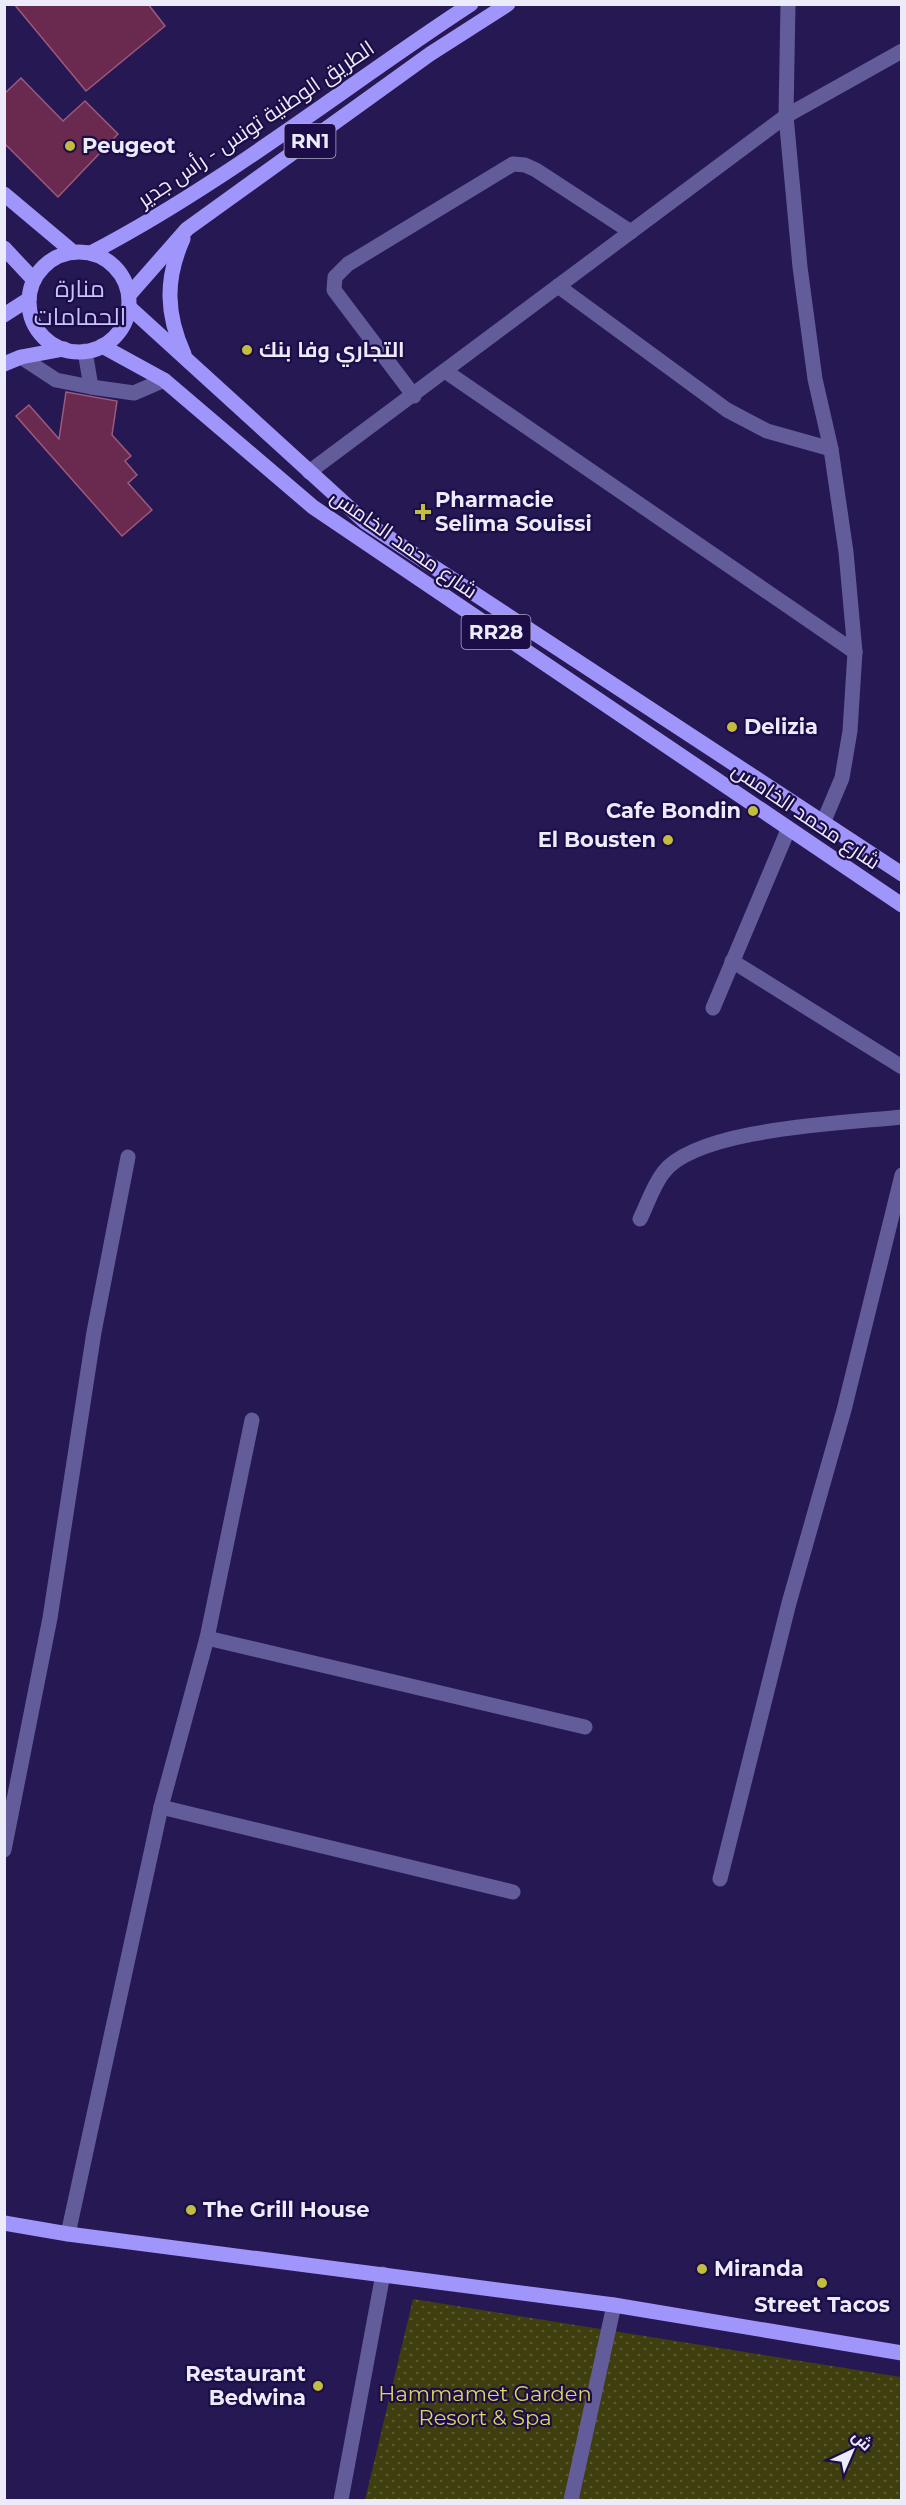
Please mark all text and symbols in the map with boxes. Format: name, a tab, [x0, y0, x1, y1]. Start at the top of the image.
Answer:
street label: الطريق الوطنية تونس - رأس جدير	[132, 35, 379, 214]
road number: RN1	[284, 124, 336, 158]
place label: Peugeot	[82, 133, 176, 158]
marker: Peugeot	[63, 139, 77, 153]
district label: منارة الحمامات	[34, 274, 126, 331]
place label: التجاري وفا بنك	[259, 337, 405, 367]
marker: التجاري وفا بنك	[240, 343, 254, 357]
street label: شارع محمد الخامس	[325, 484, 482, 605]
place label: Pharmacie Selima Souissi	[435, 487, 592, 536]
marker: Pharmacie Selima Souissi	[416, 505, 430, 519]
road number: RR28	[462, 615, 530, 649]
place label: Delizia	[744, 714, 818, 739]
marker: Delizia	[725, 720, 739, 734]
street label: شارع محمد الخامس	[726, 757, 885, 876]
place label: Cafe Bondin	[606, 798, 741, 823]
marker: Cafe Bondin	[746, 804, 760, 818]
place label: El Bousten	[538, 827, 656, 852]
marker: El Bousten	[661, 833, 675, 847]
place label: The Grill House	[203, 2197, 369, 2222]
marker: The Grill House	[184, 2203, 198, 2217]
place label: Miranda	[714, 2256, 804, 2281]
marker: Miranda	[695, 2262, 709, 2276]
marker: Street Tacos	[815, 2276, 829, 2290]
place label: Street Tacos	[754, 2292, 890, 2317]
place label: Restaurant Bedwina	[185, 2361, 306, 2410]
marker: Restaurant Bedwina	[311, 2379, 325, 2393]
park label: Hammamet Garden Resort & Spa	[378, 2381, 592, 2430]
north arrow	[822, 2421, 882, 2481]
text: ش	[848, 2427, 876, 2455]

